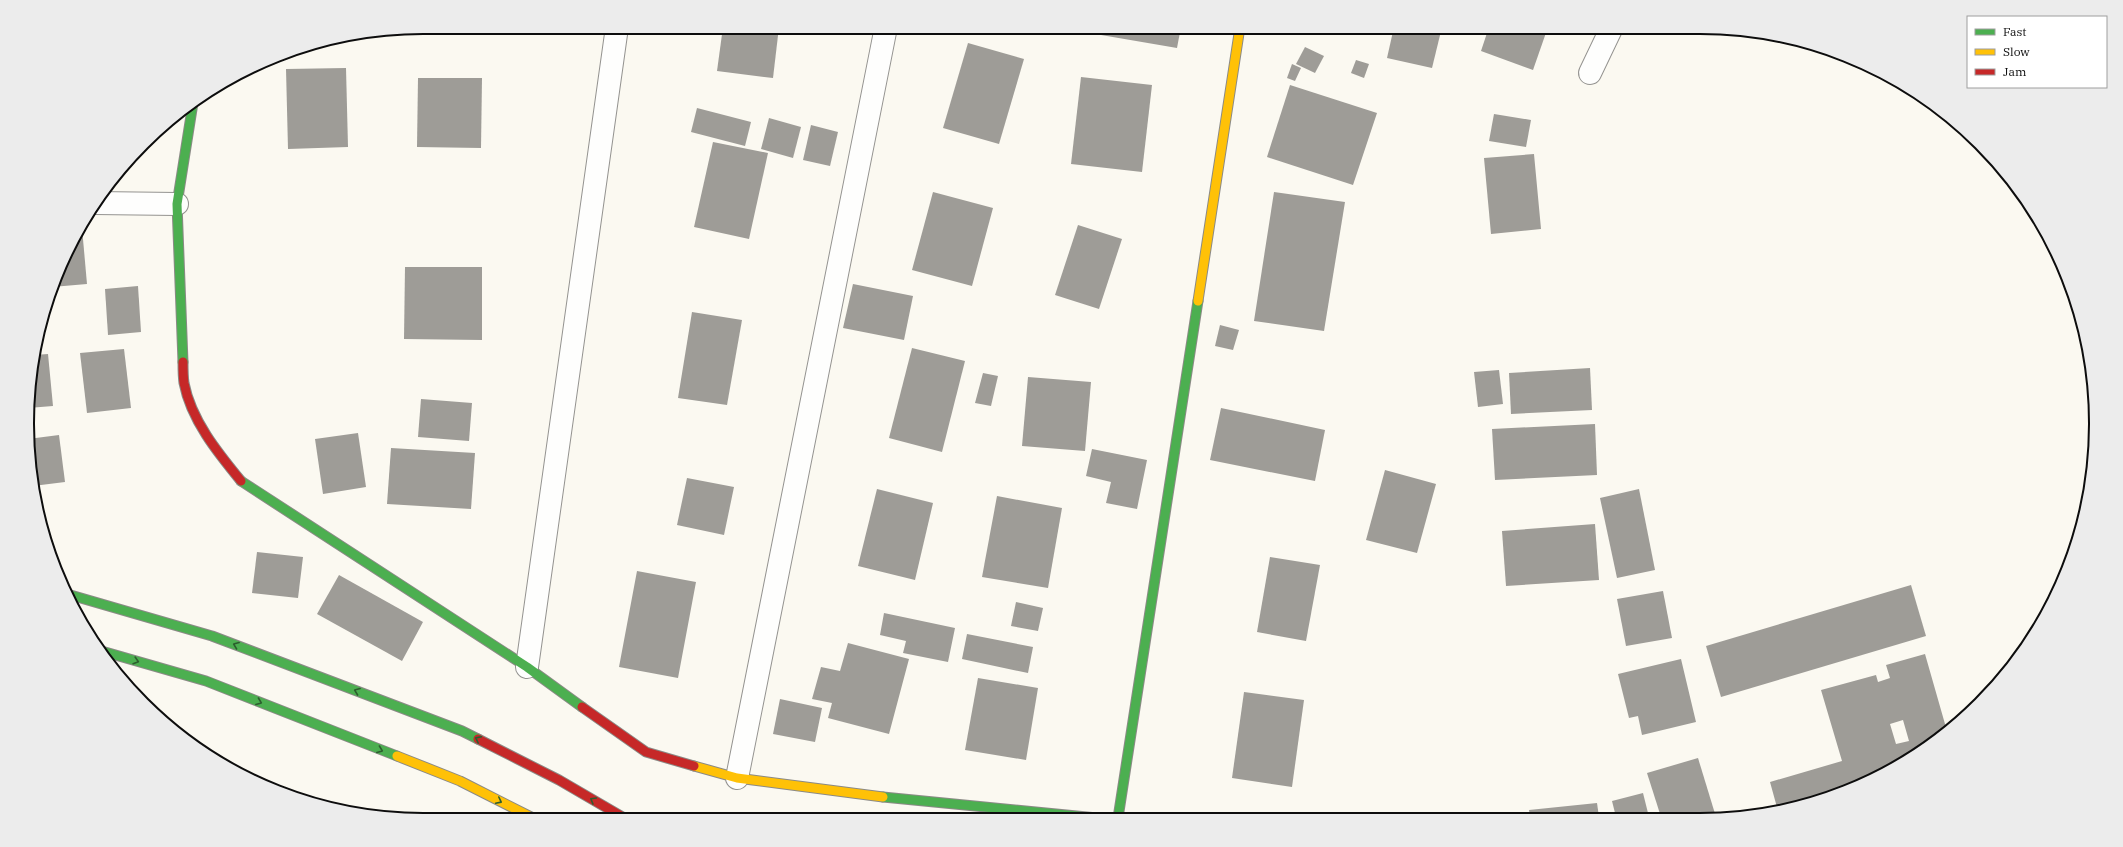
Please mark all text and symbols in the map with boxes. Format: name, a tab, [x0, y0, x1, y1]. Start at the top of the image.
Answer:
legend	[1967, 16, 2107, 88]
text: Fast	[2003, 24, 2027, 39]
text: Slow	[2003, 44, 2030, 59]
text: Jam	[2003, 64, 2027, 79]
one-way arrow	[232, 641, 239, 649]
one-way arrow	[132, 656, 139, 665]
one-way arrow	[353, 688, 360, 696]
one-way arrow	[255, 698, 262, 706]
one-way arrow	[474, 736, 482, 744]
one-way arrow	[376, 745, 383, 753]
one-way arrow	[495, 796, 502, 804]
one-way arrow	[590, 797, 597, 804]

